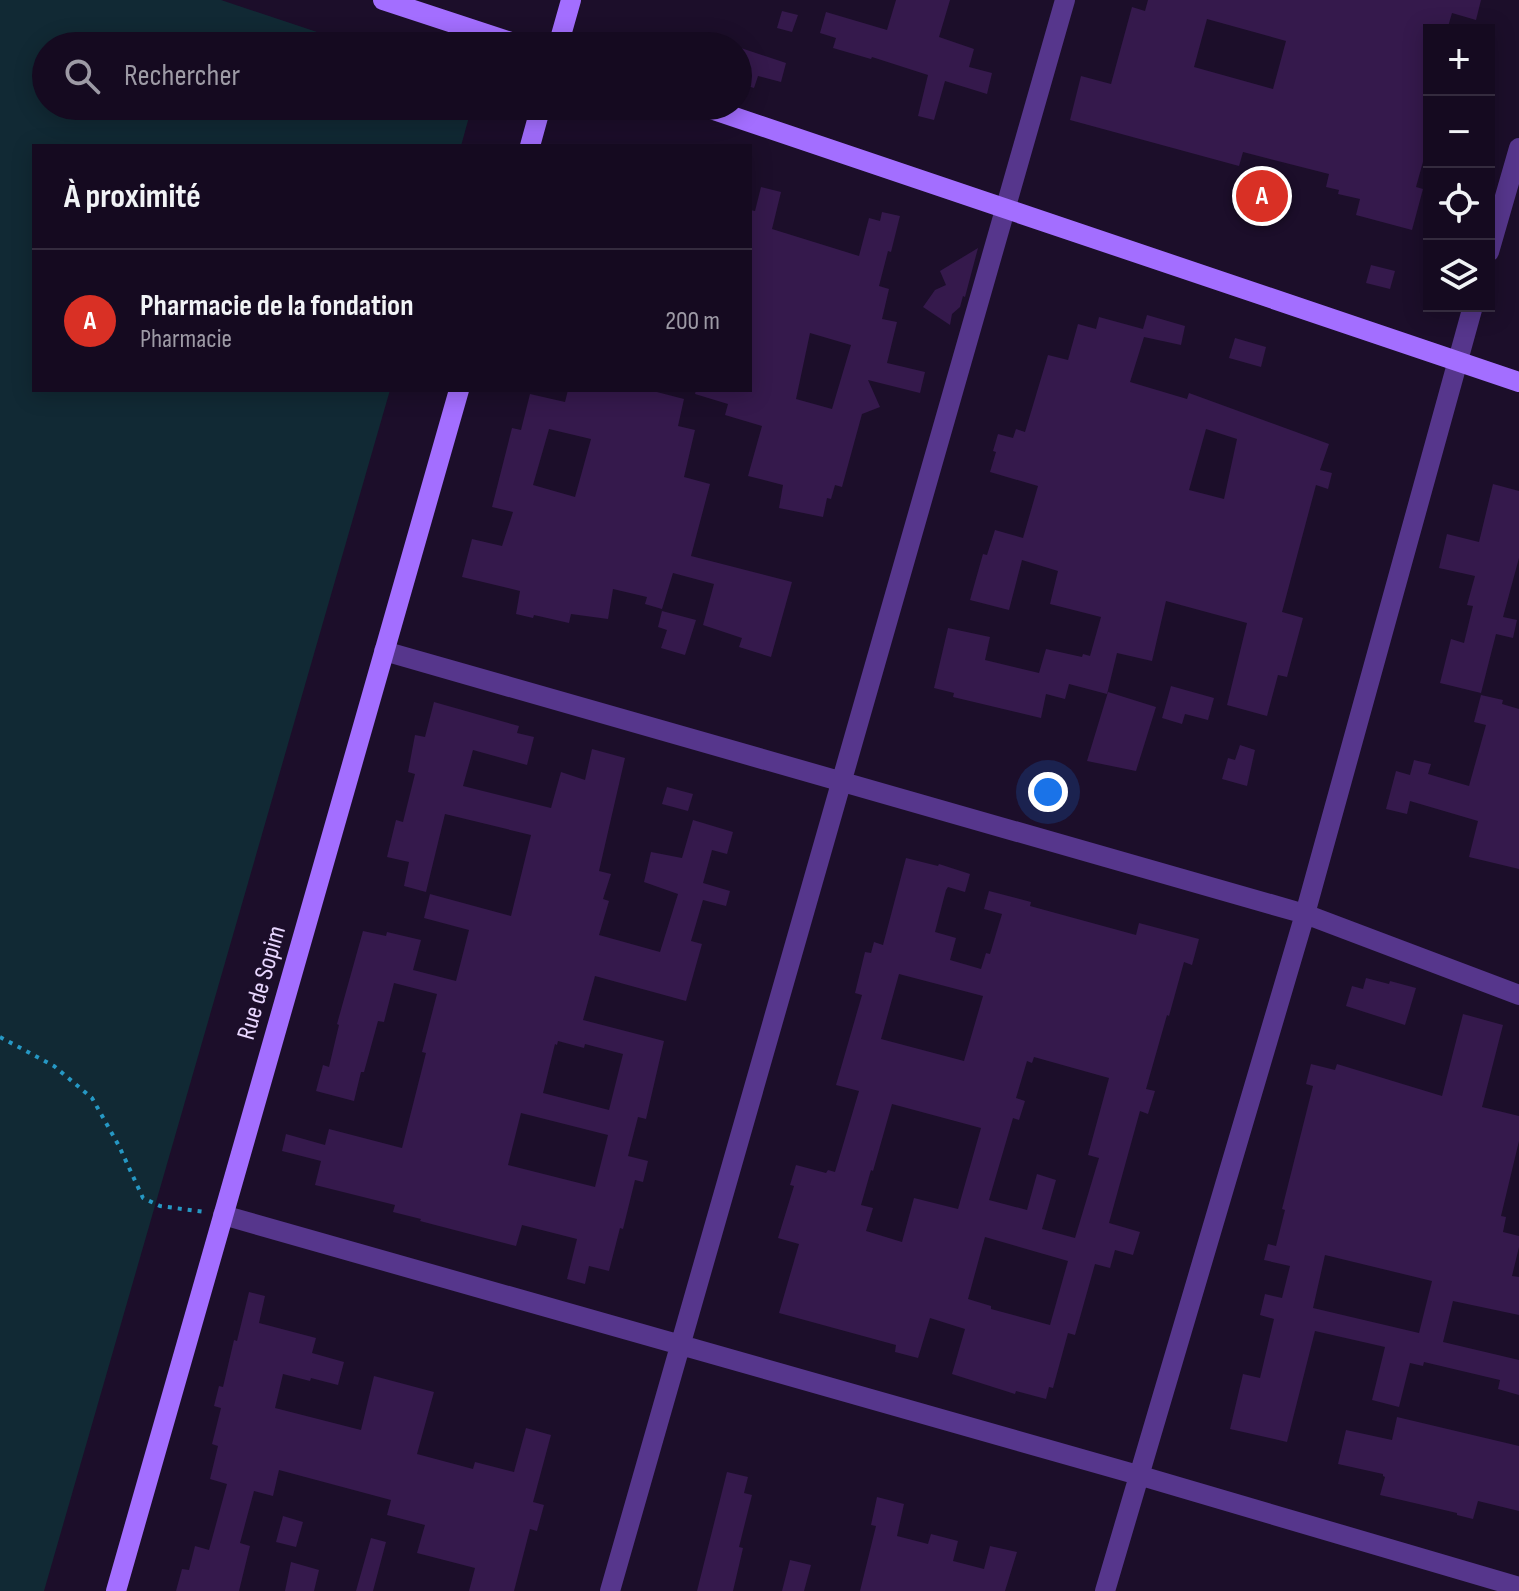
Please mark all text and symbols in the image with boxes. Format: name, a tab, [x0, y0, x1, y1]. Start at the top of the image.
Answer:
map controls	[1423, 24, 1495, 312]
button: +	[1423, 24, 1495, 96]
search box	[32, 32, 752, 120]
icon: search	[60, 54, 104, 98]
text: Rechercher	[124, 58, 240, 94]
button: −	[1423, 96, 1495, 168]
pin: A	[1236, 166, 1288, 226]
button: locate	[1423, 168, 1495, 240]
text: À proximité	[64, 176, 201, 217]
button: layers	[1423, 240, 1495, 312]
text: Pharmacie de la fondation	[140, 288, 414, 324]
text: A	[84, 306, 96, 337]
text: 200 m	[665, 306, 720, 337]
text: Pharmacie	[140, 324, 232, 355]
your location	[1028, 772, 1068, 812]
street label: Rue de Sopim	[231, 922, 293, 1044]

